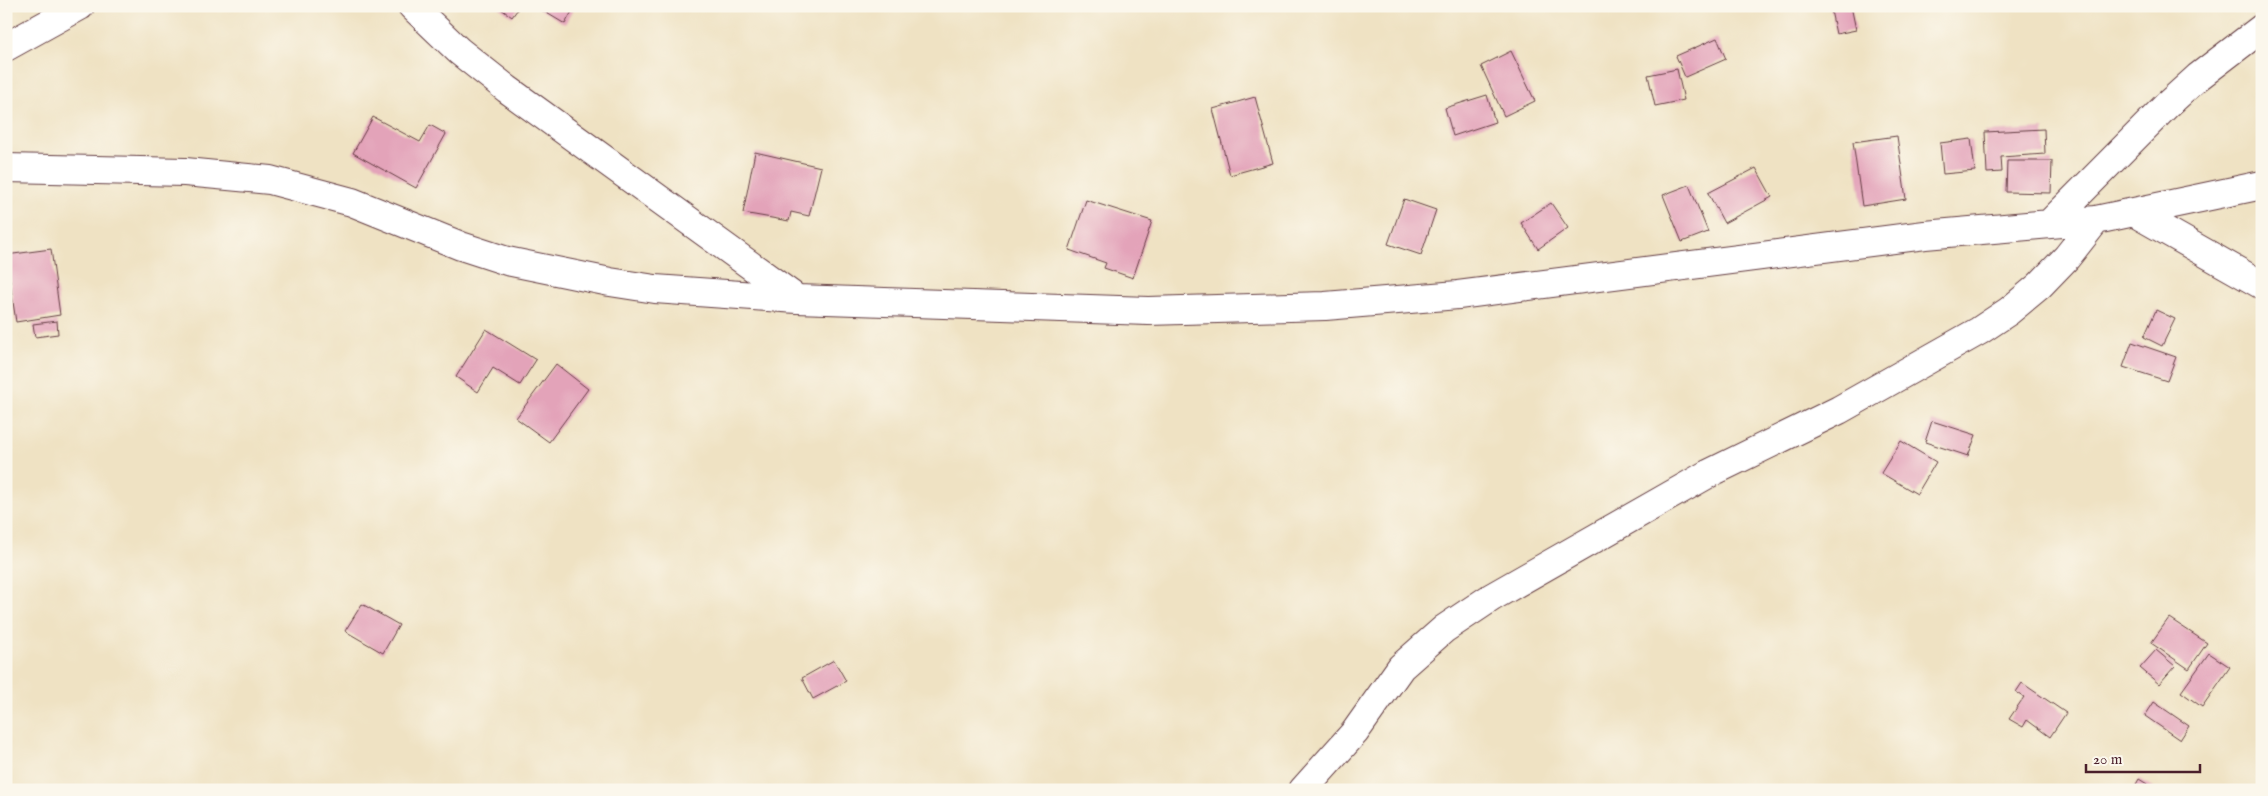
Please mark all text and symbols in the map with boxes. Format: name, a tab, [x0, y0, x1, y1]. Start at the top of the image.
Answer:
scale bar	[2086, 741, 2199, 773]
text: 20 m	[2093, 750, 2123, 769]

